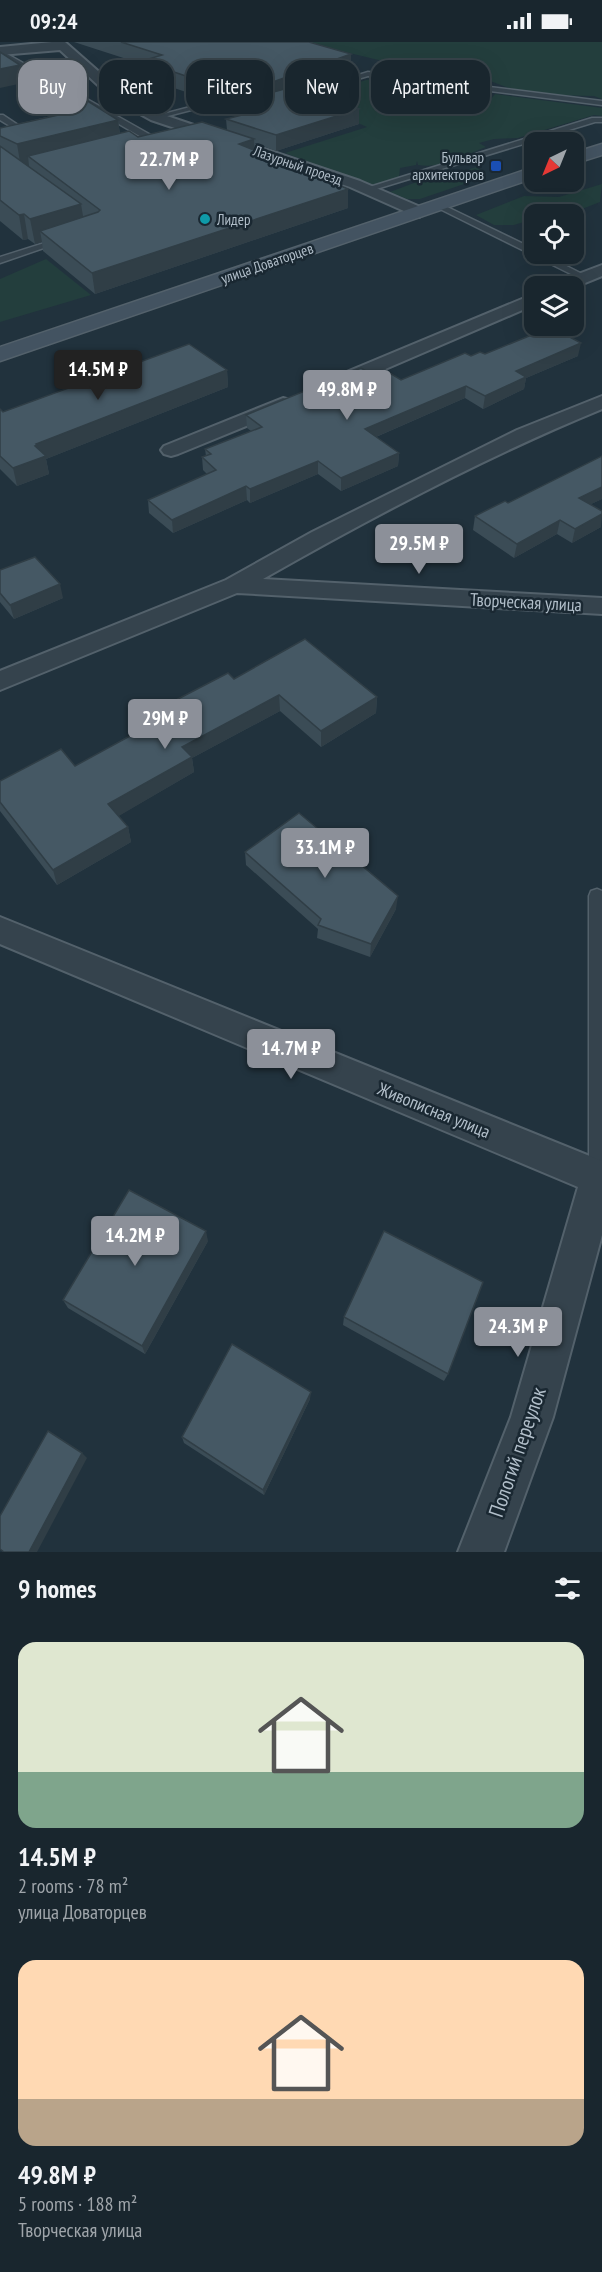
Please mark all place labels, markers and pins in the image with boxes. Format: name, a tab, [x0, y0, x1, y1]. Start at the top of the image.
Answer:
pin: 22.7M ₽	[114, 140, 224, 191]
place label: Бульвар архитекторов	[412, 148, 484, 184]
marker: Бульвар архитекторов	[489, 159, 503, 173]
place label: Лидер	[216, 210, 250, 229]
marker: Лидер	[198, 212, 212, 226]
pin: 14.5M ₽	[43, 350, 153, 401]
pin: 49.8M ₽	[292, 370, 402, 421]
pin: 29.5M ₽	[364, 524, 474, 575]
pin: 29M ₽	[123, 699, 207, 750]
pin: 33.1M ₽	[270, 828, 380, 879]
pin: 14.7M ₽	[236, 1029, 346, 1080]
pin: 14.2M ₽	[80, 1216, 190, 1267]
pin: 24.3M ₽	[463, 1307, 573, 1358]

